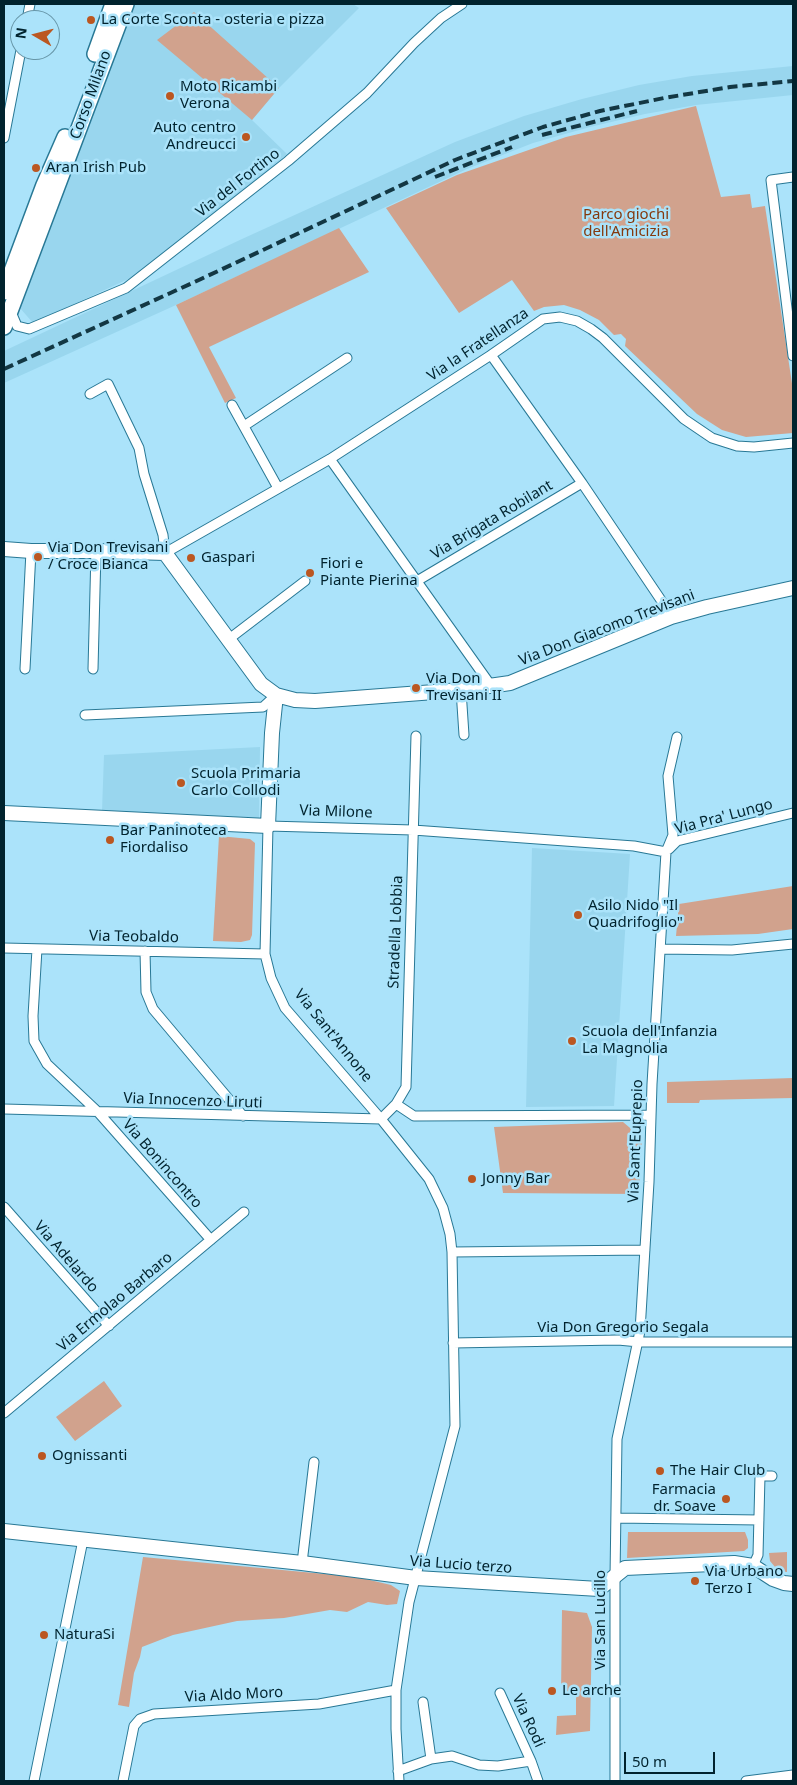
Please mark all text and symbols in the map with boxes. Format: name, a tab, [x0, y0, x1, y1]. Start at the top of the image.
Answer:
north arrow	[10, 10, 60, 60]
place label: La Corte Sconta - osteria e pizza	[101, 11, 324, 29]
marker: La Corte Sconta - osteria e pizza	[85, 14, 97, 26]
text: N	[10, 26, 31, 40]
street label: Corso Milano	[67, 48, 115, 142]
place label: Moto Ricambi Verona	[180, 78, 277, 113]
marker: Moto Ricambi Verona	[164, 90, 176, 102]
place label: Auto centro Andreucci	[153, 119, 236, 154]
marker: Auto centro Andreucci	[240, 131, 252, 143]
street label: Via del Fortino	[193, 145, 283, 221]
place label: Aran Irish Pub	[46, 159, 146, 177]
marker: Aran Irish Pub	[30, 162, 42, 174]
park label: Parco giochi dell'Amicizia	[583, 206, 669, 241]
street label: Via la Fratellanza	[424, 304, 532, 386]
street label: Via Brigata Robilant	[428, 477, 556, 563]
place label: Via Don Trevisani / Croce Bianca	[48, 539, 168, 574]
place label: Gaspari	[201, 549, 255, 567]
marker: Via Don Trevisani / Croce Bianca	[32, 551, 44, 563]
marker: Gaspari	[185, 552, 197, 564]
place label: Fiori e Piante Pierina	[320, 555, 418, 590]
marker: Fiori e Piante Pierina	[304, 567, 316, 579]
street label: Via Don Giacomo Trevisani	[517, 586, 697, 670]
place label: Via Don Trevisani II	[426, 670, 502, 705]
marker: Via Don Trevisani II	[410, 682, 422, 694]
place label: Scuola Primaria Carlo Collodi	[191, 765, 301, 800]
marker: Scuola Primaria Carlo Collodi	[175, 777, 187, 789]
street label: Via Pra' Lungo	[673, 795, 775, 839]
street label: Via Milone	[299, 802, 373, 822]
place label: Bar Paninoteca Fiordaliso	[120, 822, 227, 857]
marker: Bar Paninoteca Fiordaliso	[104, 834, 116, 846]
street label: Stradella Lobbia	[385, 875, 407, 989]
place label: Asilo Nido "Il Quadrifoglio"	[588, 897, 683, 932]
marker: Asilo Nido "Il Quadrifoglio"	[572, 909, 584, 921]
street label: Via Teobaldo	[89, 927, 179, 947]
street label: Via Sant'Annone	[290, 986, 376, 1086]
place label: Scuola dell'Infanzia La Magnolia	[582, 1023, 717, 1058]
marker: Scuola dell'Infanzia La Magnolia	[566, 1035, 578, 1047]
street label: Via Sant'Euprepio	[625, 1079, 647, 1203]
street label: Via Innocenzo Liruti	[123, 1090, 263, 1112]
street label: Via Bonincontro	[118, 1116, 206, 1212]
place label: Jonny Bar	[482, 1170, 550, 1188]
marker: Jonny Bar	[466, 1173, 478, 1185]
street label: Via Adelardo	[30, 1218, 102, 1296]
street label: Via Ermolao Barbaro	[54, 1248, 176, 1356]
street label: Via Don Gregorio Segala	[537, 1319, 709, 1337]
place label: Ognissanti	[52, 1447, 127, 1465]
marker: Ognissanti	[36, 1450, 48, 1462]
place label: The Hair Club	[670, 1462, 765, 1480]
marker: The Hair Club	[654, 1465, 666, 1477]
place label: Farmacia dr. Soave	[652, 1481, 716, 1516]
marker: Farmacia dr. Soave	[720, 1493, 732, 1505]
street label: Via Lucio terzo	[409, 1552, 513, 1578]
place label: Via Urbano Terzo I	[705, 1563, 783, 1598]
street label: Via San Lucillo	[592, 1570, 610, 1670]
marker: Via Urbano Terzo I	[689, 1575, 701, 1587]
place label: NaturaSi	[54, 1626, 115, 1644]
marker: NaturaSi	[38, 1629, 50, 1641]
place label: Le arche	[562, 1682, 621, 1700]
street label: Via Aldo Moro	[184, 1683, 284, 1707]
marker: Le arche	[546, 1685, 558, 1697]
street label: Via Rodi	[508, 1692, 548, 1750]
scale bar	[627, 1742, 718, 1774]
text: 50 m	[632, 1751, 667, 1771]

